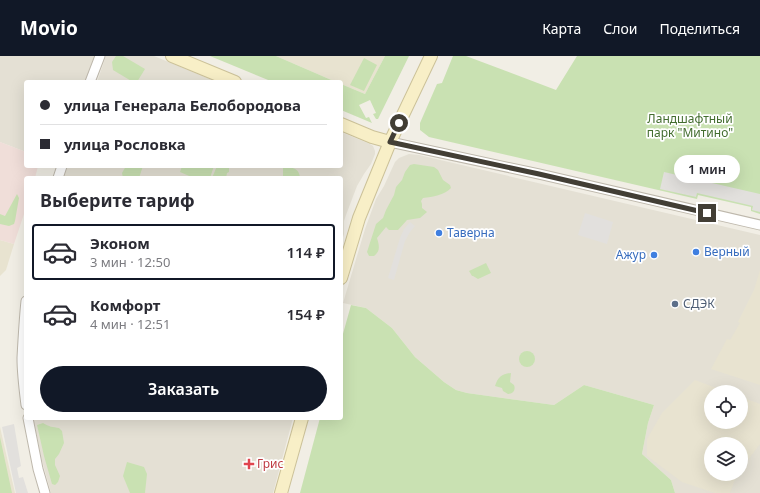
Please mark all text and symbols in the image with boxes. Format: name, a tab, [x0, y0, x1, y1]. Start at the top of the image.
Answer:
text: Movio	[20, 15, 78, 41]
text: Карта	[542, 19, 581, 38]
text: Слои	[603, 19, 637, 38]
text: Поделиться	[659, 19, 740, 38]
text: улица Генерала Белобородова	[64, 95, 301, 115]
park label: Ландшафтный парк "Митино"	[647, 110, 733, 141]
route start	[390, 114, 408, 132]
text: улица Рословка	[64, 134, 186, 154]
callout: 1 мин	[674, 155, 740, 183]
text: 1 мин	[688, 160, 726, 178]
text: Выберите тариф	[40, 188, 195, 212]
route end	[698, 204, 716, 222]
place label: Таверна	[447, 224, 495, 241]
marker: Таверна	[434, 228, 444, 238]
text: Эконом	[90, 233, 150, 253]
icon: car	[42, 234, 78, 270]
text: 114 ₽	[286, 242, 325, 262]
place label: Верный	[704, 243, 750, 260]
place label: Ажур	[616, 246, 646, 263]
marker: Верный	[691, 247, 701, 257]
marker: Ажур	[649, 250, 659, 260]
text: 3 мин · 12:50	[90, 253, 170, 271]
text: Комфорт	[90, 295, 160, 315]
place label: СДЭК	[683, 295, 715, 312]
icon: car	[42, 296, 78, 332]
marker: СДЭК	[670, 299, 680, 309]
text: 154 ₽	[286, 304, 325, 324]
text: 4 мин · 12:51	[90, 315, 170, 333]
button: Заказать	[40, 366, 327, 412]
map controls	[704, 385, 748, 481]
button: locate	[704, 385, 748, 429]
button: layers	[704, 437, 748, 481]
place label: Грис	[257, 455, 283, 472]
marker: Грис	[244, 459, 254, 469]

